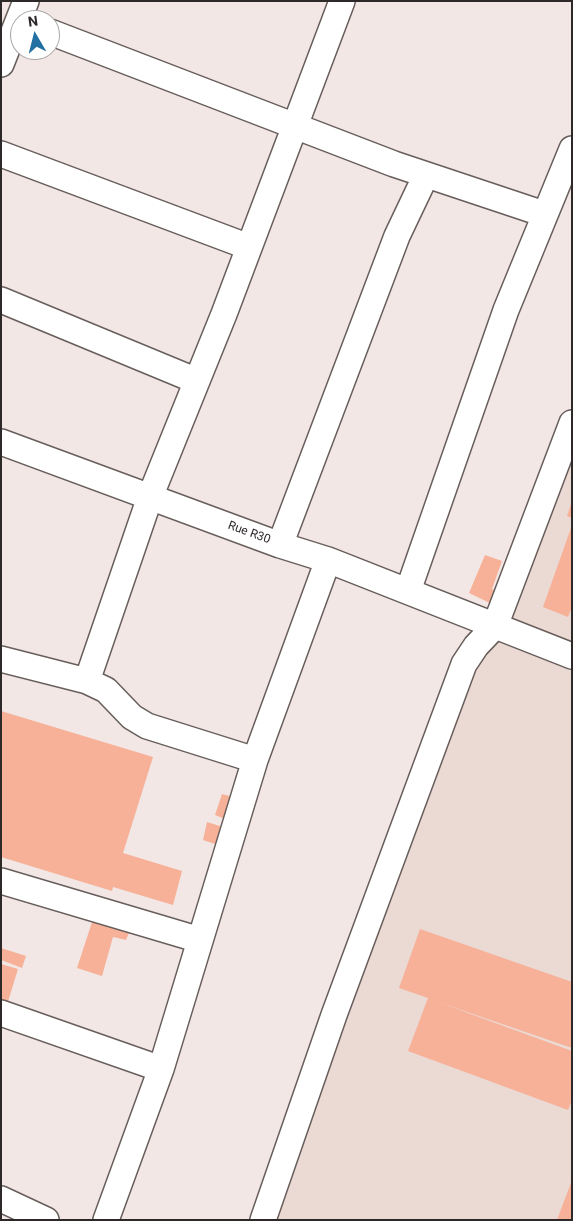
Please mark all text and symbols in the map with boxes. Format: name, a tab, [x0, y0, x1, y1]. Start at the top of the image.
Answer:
north arrow	[10, 10, 60, 60]
text: N	[27, 13, 39, 30]
street label: Rue R30	[226, 519, 272, 547]

